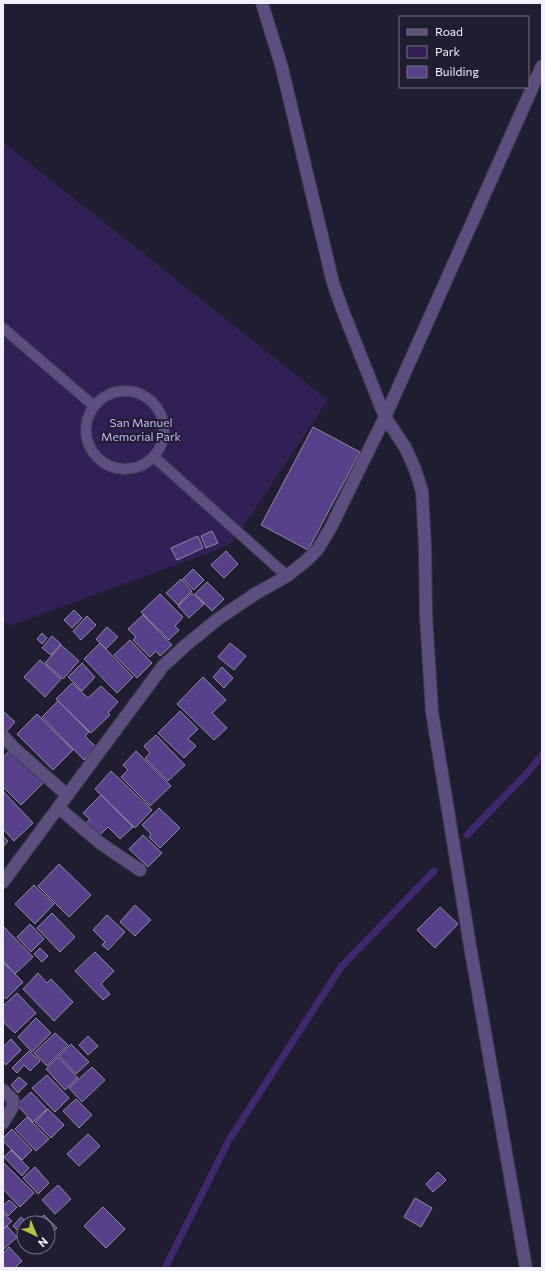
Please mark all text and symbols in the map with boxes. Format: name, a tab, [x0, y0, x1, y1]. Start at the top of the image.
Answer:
legend	[399, 16, 529, 88]
text: Road	[435, 24, 463, 38]
text: Park	[435, 44, 461, 58]
text: Building	[435, 64, 479, 78]
park label: San Manuel Memorial Park	[101, 415, 182, 443]
north arrow	[16, 1215, 56, 1255]
text: N	[36, 1235, 51, 1250]

